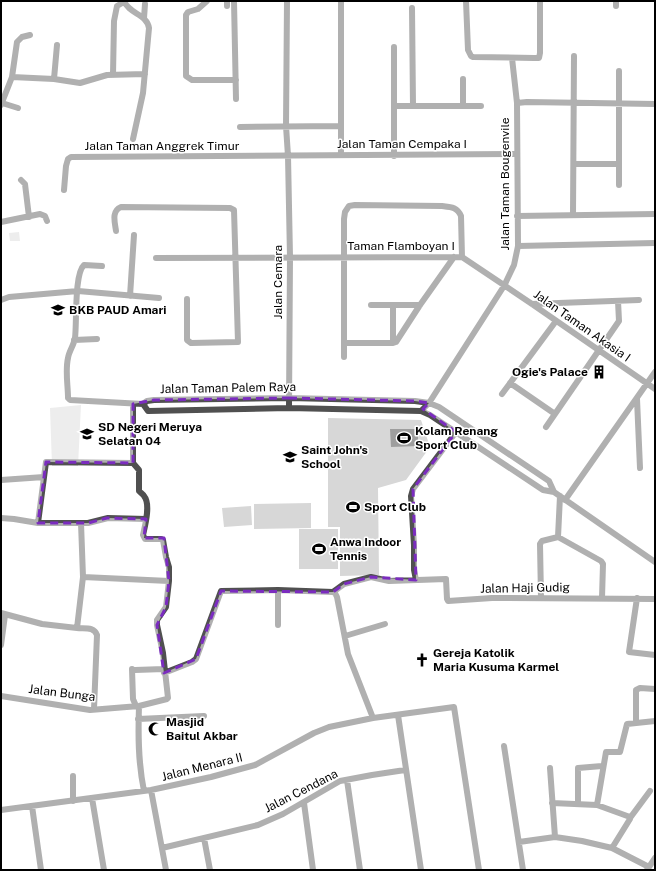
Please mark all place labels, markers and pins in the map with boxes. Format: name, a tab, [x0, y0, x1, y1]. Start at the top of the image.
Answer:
school or university icon: BKB PAUD Amari	[50, 302, 66, 318]
place label: BKB PAUD Amari	[69, 303, 167, 317]
building icon: Ogie's Palace	[591, 364, 607, 380]
place label: Ogie's Palace	[512, 365, 588, 379]
place label: SD Negeri Meruya Selatan 04	[98, 420, 202, 448]
place label: Kolam Renang Sport Club	[415, 424, 498, 452]
school or university icon: SD Negeri Meruya Selatan 04	[79, 426, 95, 442]
sports icon: Kolam Renang Sport Club	[396, 430, 412, 446]
place label: Saint John's School	[301, 443, 368, 471]
school or university icon: Saint John's School	[282, 449, 298, 465]
sports icon: Sport Club	[345, 499, 361, 515]
place label: Sport Club	[364, 500, 426, 514]
place label: Anwa Indoor Tennis	[330, 535, 401, 563]
sports icon: Anwa Indoor Tennis	[311, 541, 327, 557]
place label: Gereja Katolik Maria Kusuma Karmel	[433, 646, 559, 674]
church icon: Gereja Katolik Maria Kusuma Karmel	[414, 652, 430, 668]
place label: Masjid Baitul Akbar	[166, 715, 238, 743]
mosque icon: Masjid Baitul Akbar	[147, 721, 163, 737]

